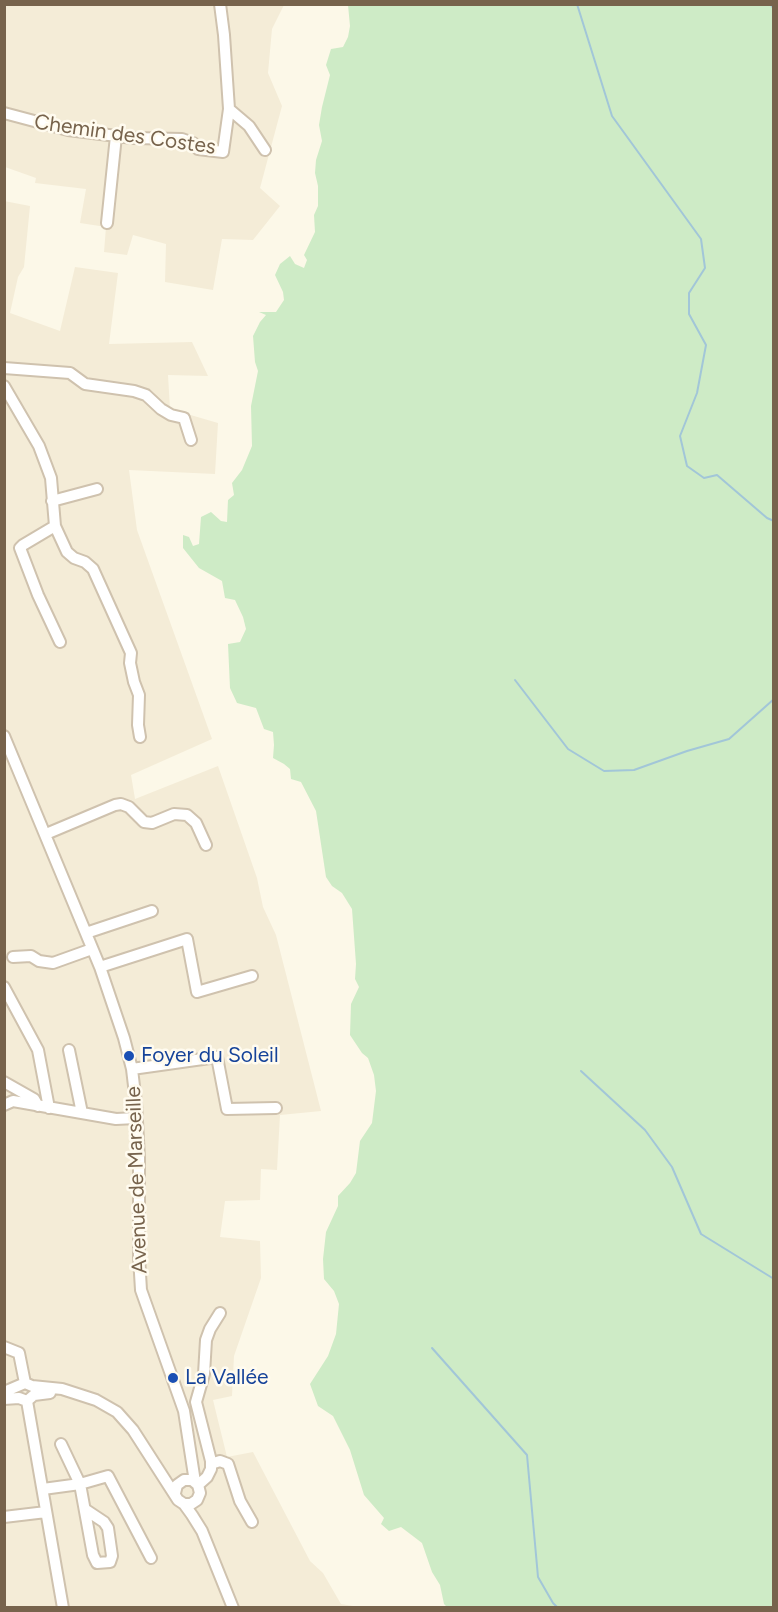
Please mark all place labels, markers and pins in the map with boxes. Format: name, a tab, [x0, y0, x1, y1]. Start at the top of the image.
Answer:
place label: Foyer du Soleil	[141, 1043, 279, 1069]
marker: Foyer du Soleil	[122, 1049, 136, 1063]
place label: La Vallée	[185, 1365, 268, 1391]
marker: La Vallée	[166, 1371, 180, 1385]

